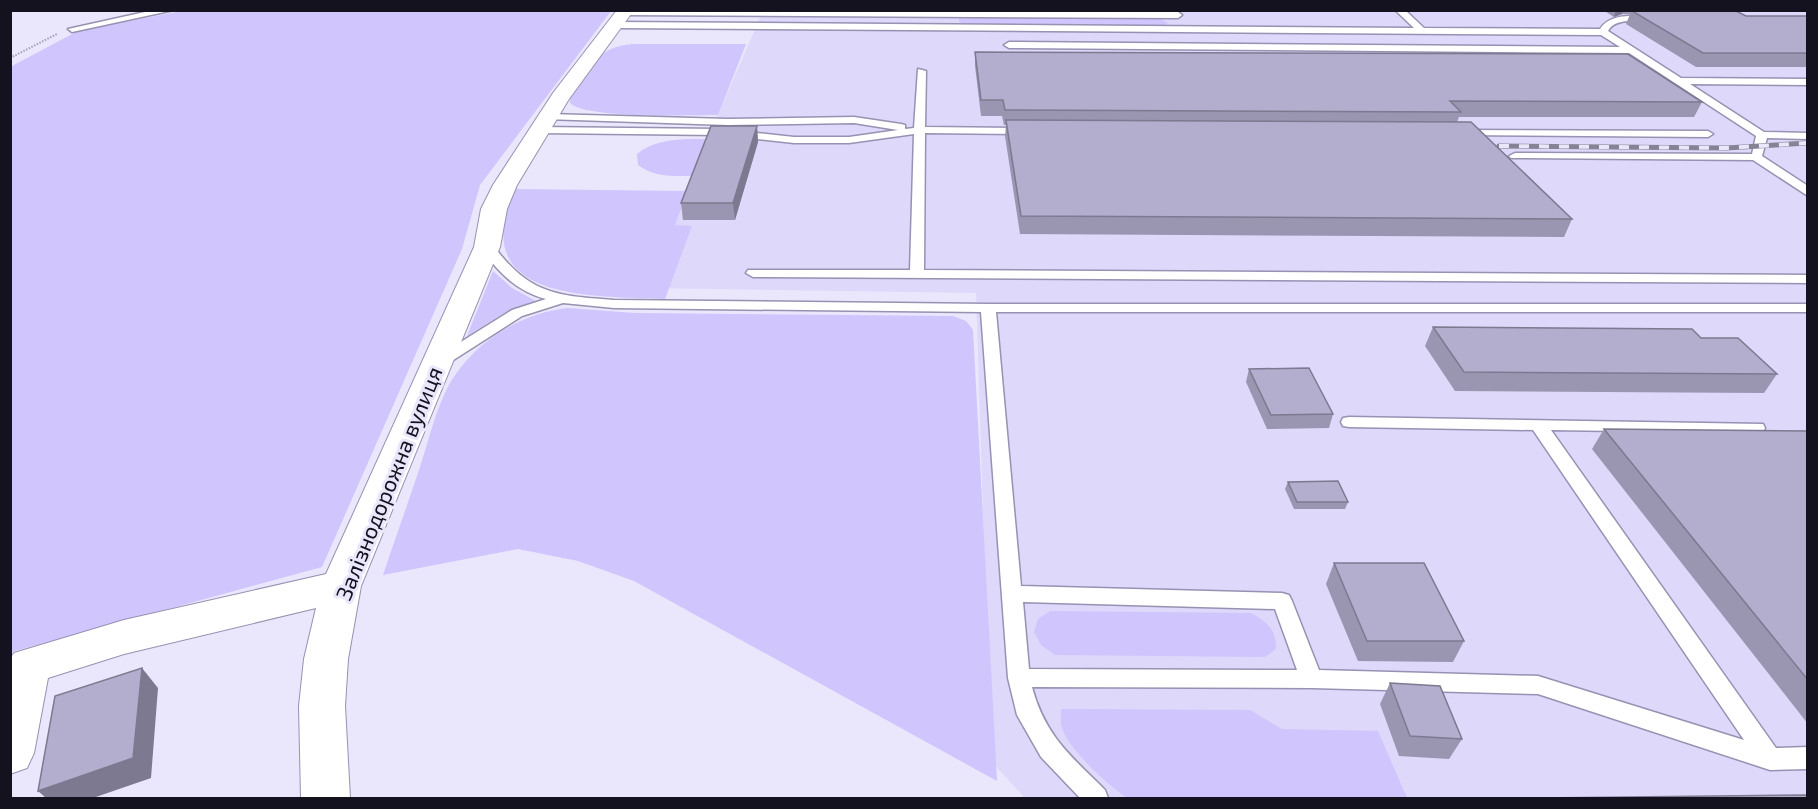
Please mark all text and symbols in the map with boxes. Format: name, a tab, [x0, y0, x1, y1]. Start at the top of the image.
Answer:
street label: Залізнодорожна вулиця	[329, 363, 448, 604]

